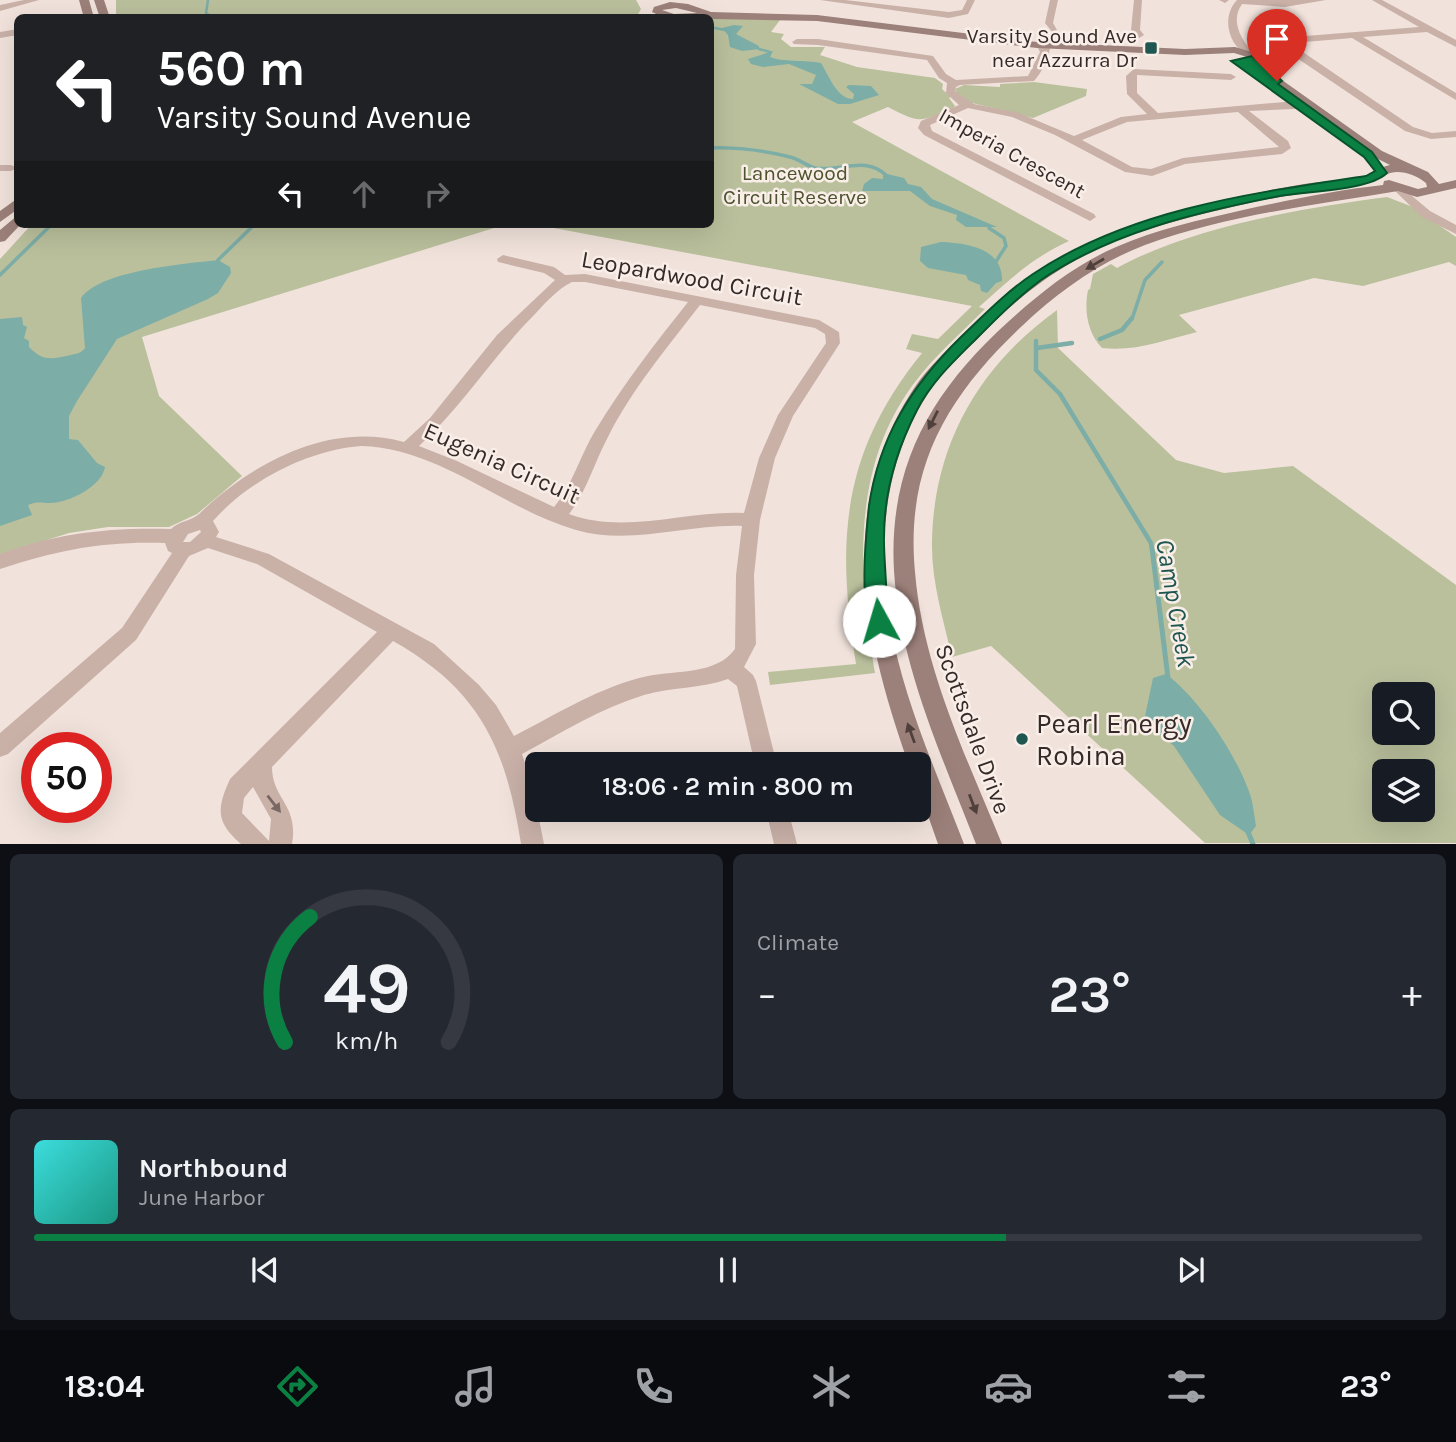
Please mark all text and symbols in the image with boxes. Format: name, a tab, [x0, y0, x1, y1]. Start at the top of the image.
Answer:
pin	[1247, 9, 1307, 81]
icon: arrive	[1258, 20, 1296, 58]
place label: Varsity Sound Ave near Azzurra Dr	[967, 24, 1137, 72]
text: 560 m	[157, 40, 305, 97]
marker: Varsity Sound Ave near Azzurra Dr	[1143, 40, 1159, 56]
icon: left	[42, 42, 133, 133]
text: Varsity Sound Avenue	[157, 99, 471, 136]
street label: Imperia Crescent	[935, 103, 1089, 203]
park label: Lancewood Circuit Reserve	[723, 161, 867, 209]
icon: left	[272, 175, 310, 213]
icon: ahead	[345, 175, 383, 213]
icon: right	[418, 175, 456, 213]
street label: Leopardwood Circuit	[579, 245, 805, 311]
one-way arrow	[1085, 258, 1104, 270]
one-way arrow	[928, 411, 940, 431]
street label: Eugenia Circuit	[420, 416, 584, 510]
water label: Camp Creek	[1149, 537, 1202, 670]
position arrow	[842, 584, 916, 658]
street label: Scottsdale Drive	[929, 640, 1017, 818]
map controls	[1372, 682, 1435, 822]
button: search	[1372, 682, 1435, 745]
place label: Pearl Energy Robina	[1036, 707, 1192, 772]
one-way arrow	[905, 723, 916, 744]
marker: Pearl Energy Robina	[1014, 731, 1030, 747]
speed limit sign: 50	[21, 732, 112, 823]
button: layers	[1372, 759, 1435, 822]
text: 18:06 · 2 min · 800 m	[602, 771, 854, 802]
one-way arrow	[968, 793, 979, 814]
one-way arrow	[267, 795, 281, 814]
text: Climate	[757, 929, 839, 956]
text: 49	[323, 946, 410, 1031]
text: 23°	[1048, 964, 1131, 1025]
text: −	[757, 972, 777, 1017]
text: +	[1402, 972, 1422, 1017]
text: km/h	[335, 1026, 398, 1055]
text: Northbound	[139, 1153, 288, 1184]
text: June Harbor	[139, 1184, 264, 1211]
icon: previous	[246, 1251, 284, 1289]
icon: pause	[709, 1251, 747, 1289]
icon: next	[1172, 1251, 1210, 1289]
icon: directions	[273, 1362, 322, 1411]
icon: music	[451, 1362, 500, 1411]
icon: phone	[629, 1362, 678, 1411]
icon: climate	[807, 1362, 856, 1411]
icon: car	[984, 1362, 1033, 1411]
icon: filters	[1162, 1362, 1211, 1411]
text: 18:04	[64, 1368, 144, 1405]
text: 23°	[1340, 1368, 1392, 1405]

